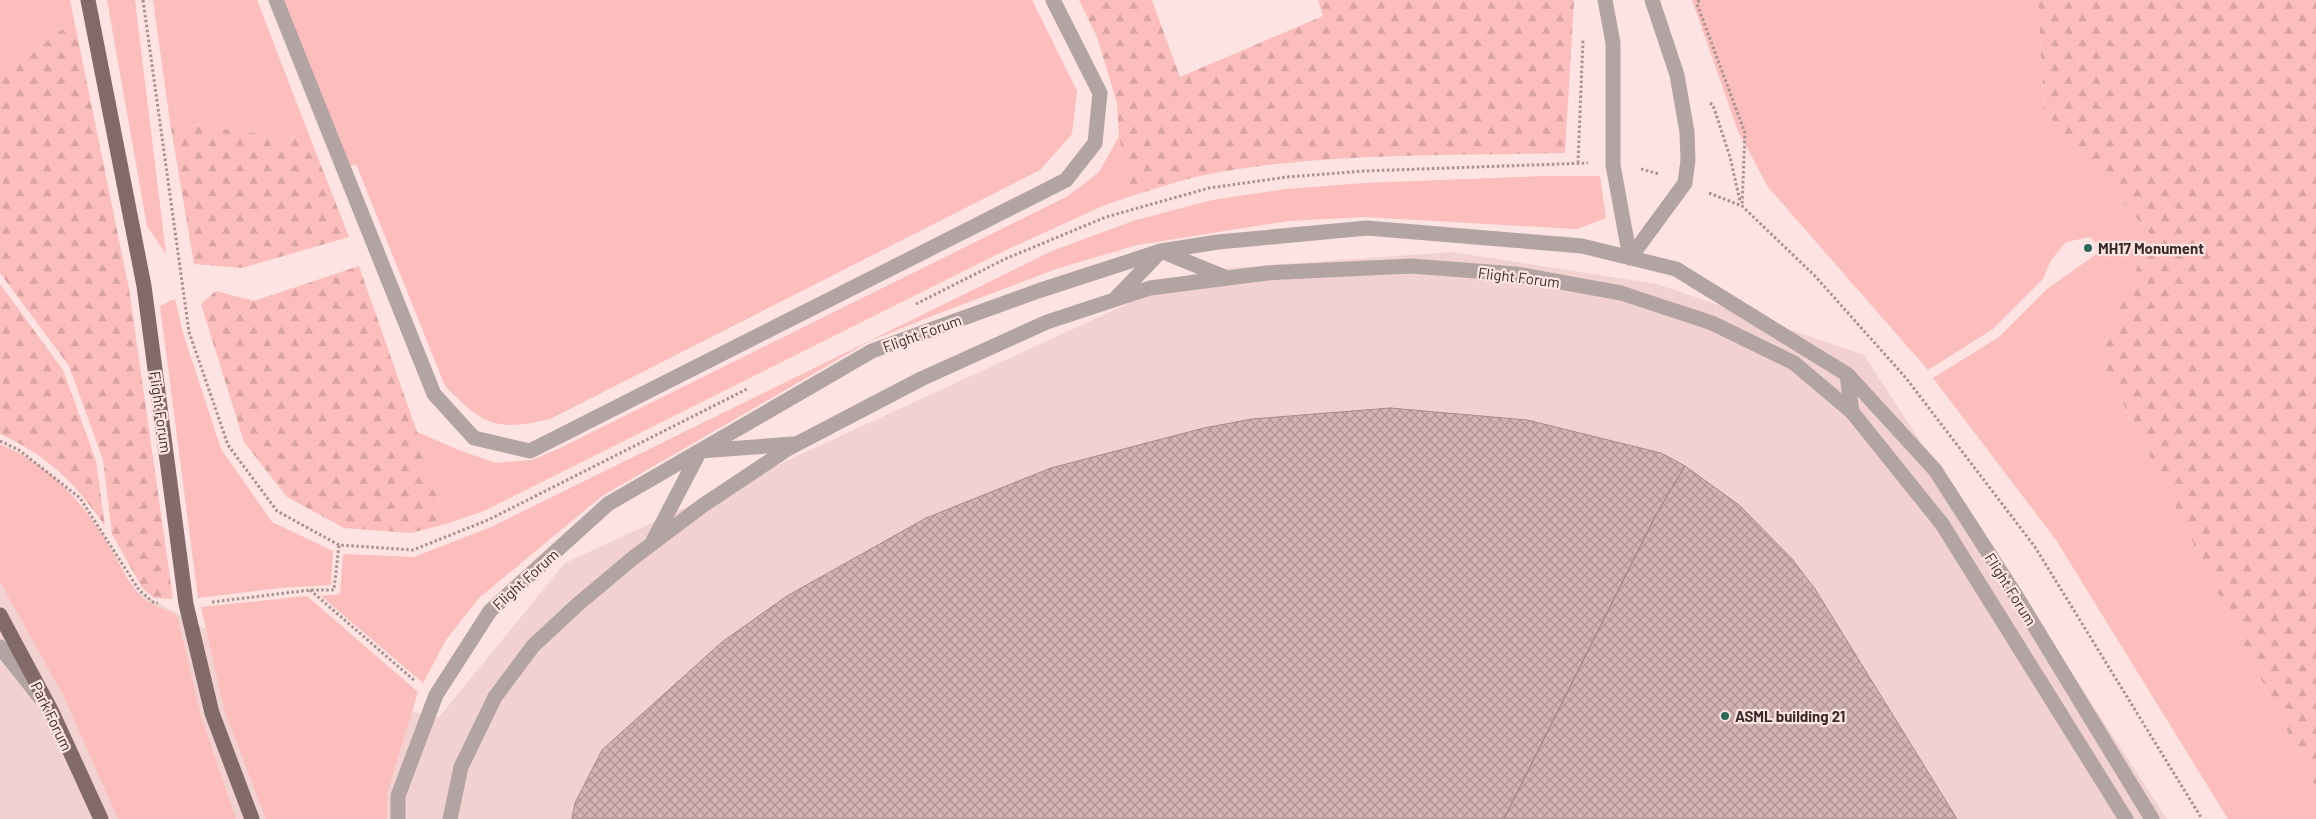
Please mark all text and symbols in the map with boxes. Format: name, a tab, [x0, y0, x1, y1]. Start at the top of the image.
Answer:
place label: MH17 Monument	[2098, 239, 2204, 257]
marker: MH17 Monument	[2082, 242, 2094, 254]
street label: Flight Forum	[1477, 263, 1561, 291]
street label: Flight Forum	[880, 310, 964, 356]
street label: Flight Forum	[146, 370, 176, 454]
street label: Flight Forum	[488, 545, 562, 613]
street label: Flight Forum	[1982, 549, 2040, 629]
street label: Park Forum	[28, 679, 76, 753]
place label: ASML building 21	[1735, 707, 1845, 725]
marker: ASML building 21	[1719, 710, 1731, 722]

